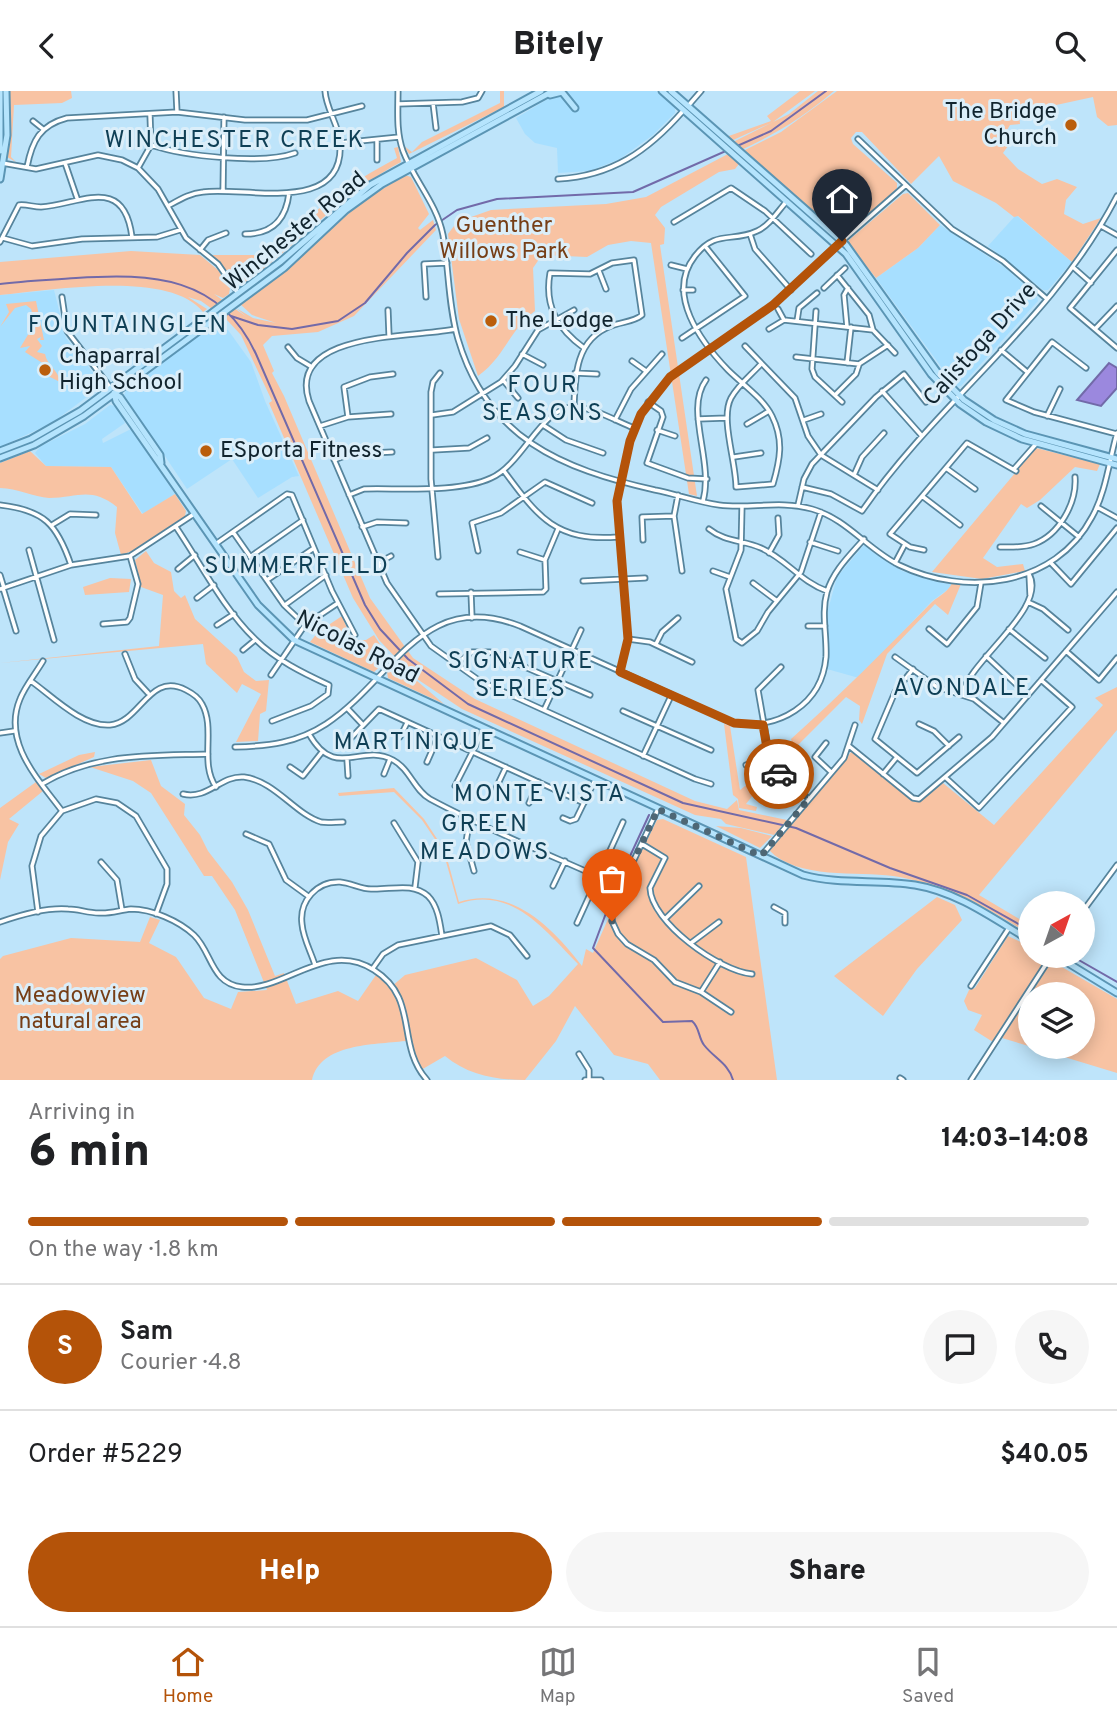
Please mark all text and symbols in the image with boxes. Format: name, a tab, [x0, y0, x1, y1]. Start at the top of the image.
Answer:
text: Bitely	[513, 26, 604, 66]
icon: back	[28, 27, 66, 65]
icon: search	[1051, 27, 1089, 65]
place label: The Bridge Church	[945, 98, 1057, 153]
marker: The Bridge Church	[1063, 117, 1079, 133]
district label: WINCHESTER CREEK	[105, 126, 365, 156]
street label: Winchester Road	[219, 166, 373, 298]
pin	[812, 169, 872, 241]
icon: home	[823, 180, 861, 218]
park label: Guenther Willows Park	[439, 212, 569, 267]
street label: Calistoga Drive	[918, 277, 1044, 413]
place label: The Lodge	[505, 307, 614, 336]
district label: FOUNTAINGLEN	[28, 311, 228, 341]
marker: The Lodge	[483, 313, 499, 329]
place label: Chaparral High School	[59, 343, 182, 398]
marker: Chaparral High School	[37, 362, 53, 378]
district label: FOUR SEASONS	[482, 371, 604, 429]
place label: ESporta Fitness	[220, 437, 382, 466]
marker: ESporta Fitness	[198, 443, 214, 459]
district label: SUMMERFIELD	[204, 552, 390, 582]
street label: Nicolas Road	[291, 605, 423, 691]
district label: SIGNATURE SERIES	[448, 647, 594, 705]
district label: AVONDALE	[893, 674, 1031, 704]
district label: MARTINIQUE	[334, 728, 496, 758]
courier	[744, 739, 814, 809]
icon: car	[760, 755, 798, 793]
district label: MONTE VISTA	[454, 780, 626, 810]
district label: GREEN MEADOWS	[420, 810, 550, 868]
pin	[582, 849, 642, 921]
icon: bag	[593, 860, 631, 898]
north arrow	[1018, 891, 1096, 968]
map controls	[1018, 891, 1095, 1059]
park label: Meadowview natural area	[14, 982, 146, 1037]
button: layers	[1018, 982, 1095, 1059]
text: Arriving in	[28, 1099, 135, 1128]
text: 14:03–14:08	[941, 1123, 1089, 1156]
text: 6 min	[28, 1124, 150, 1183]
text: On the way · 1.8 km	[28, 1236, 219, 1265]
button: chat	[923, 1310, 997, 1384]
button: phone	[1015, 1310, 1089, 1384]
text: Sam	[120, 1316, 173, 1349]
text: S	[57, 1331, 73, 1364]
text: Courier · 4.8	[120, 1349, 241, 1378]
text: Order #5229	[28, 1439, 183, 1472]
text: $40.05	[1000, 1439, 1089, 1472]
button: Help	[28, 1532, 552, 1612]
button: Share	[566, 1532, 1089, 1612]
tab: Home	[163, 1643, 213, 1709]
tab: Map	[539, 1643, 577, 1709]
tab: Saved	[902, 1643, 954, 1709]

